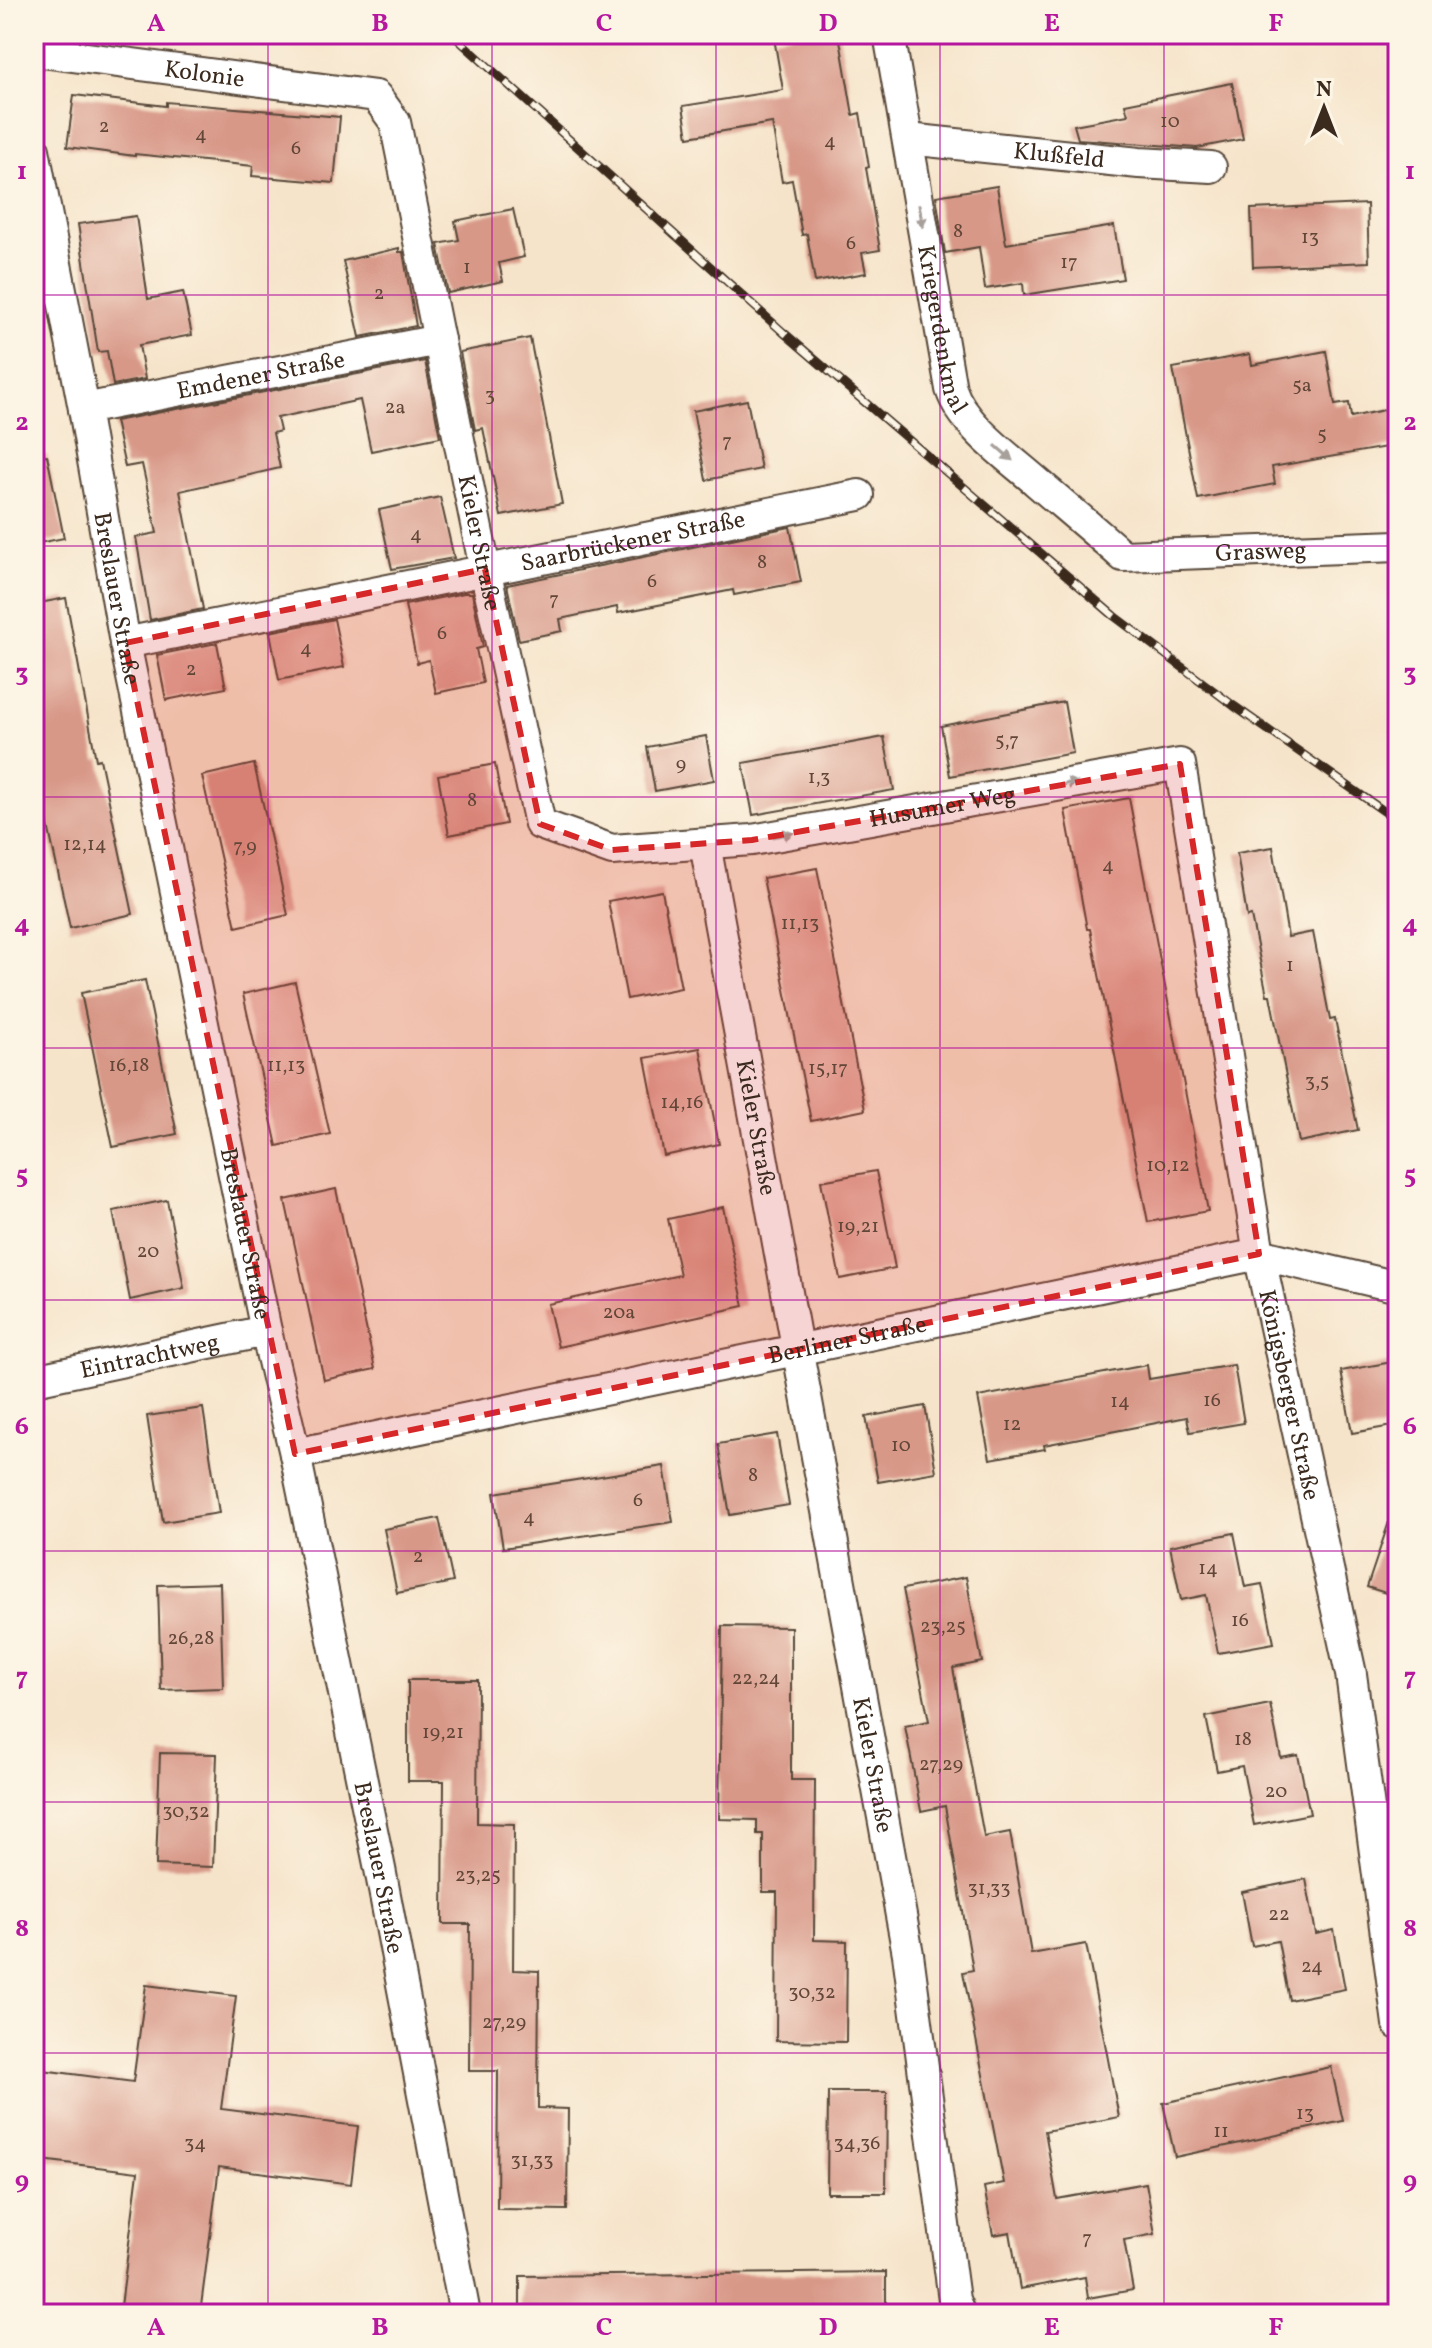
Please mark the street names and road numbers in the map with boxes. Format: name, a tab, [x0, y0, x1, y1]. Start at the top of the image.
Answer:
street label: Kolonie	[162, 53, 247, 98]
street label: Klußfeld	[1012, 135, 1106, 178]
street label: Kriegerdenkmal	[907, 243, 975, 422]
street label: Emdener Straße	[174, 344, 348, 410]
street label: Kieler Straße	[447, 472, 508, 614]
street label: Saarbrückener Straße	[518, 503, 748, 582]
street label: Breslauer Straße	[83, 510, 148, 688]
street label: Grasweg	[1215, 534, 1307, 572]
street label: Husumer Weg	[867, 779, 1018, 838]
street label: Kieler Straße	[726, 1057, 784, 1199]
street label: Breslauer Straße	[210, 1145, 278, 1323]
street label: Königsberger Straße	[1248, 1287, 1327, 1504]
street label: Berliner Straße	[765, 1308, 930, 1374]
street label: Eintrachtweg	[77, 1326, 223, 1389]
street label: Kieler Straße	[842, 1694, 901, 1836]
street label: Breslauer Straße	[343, 1779, 411, 1957]

